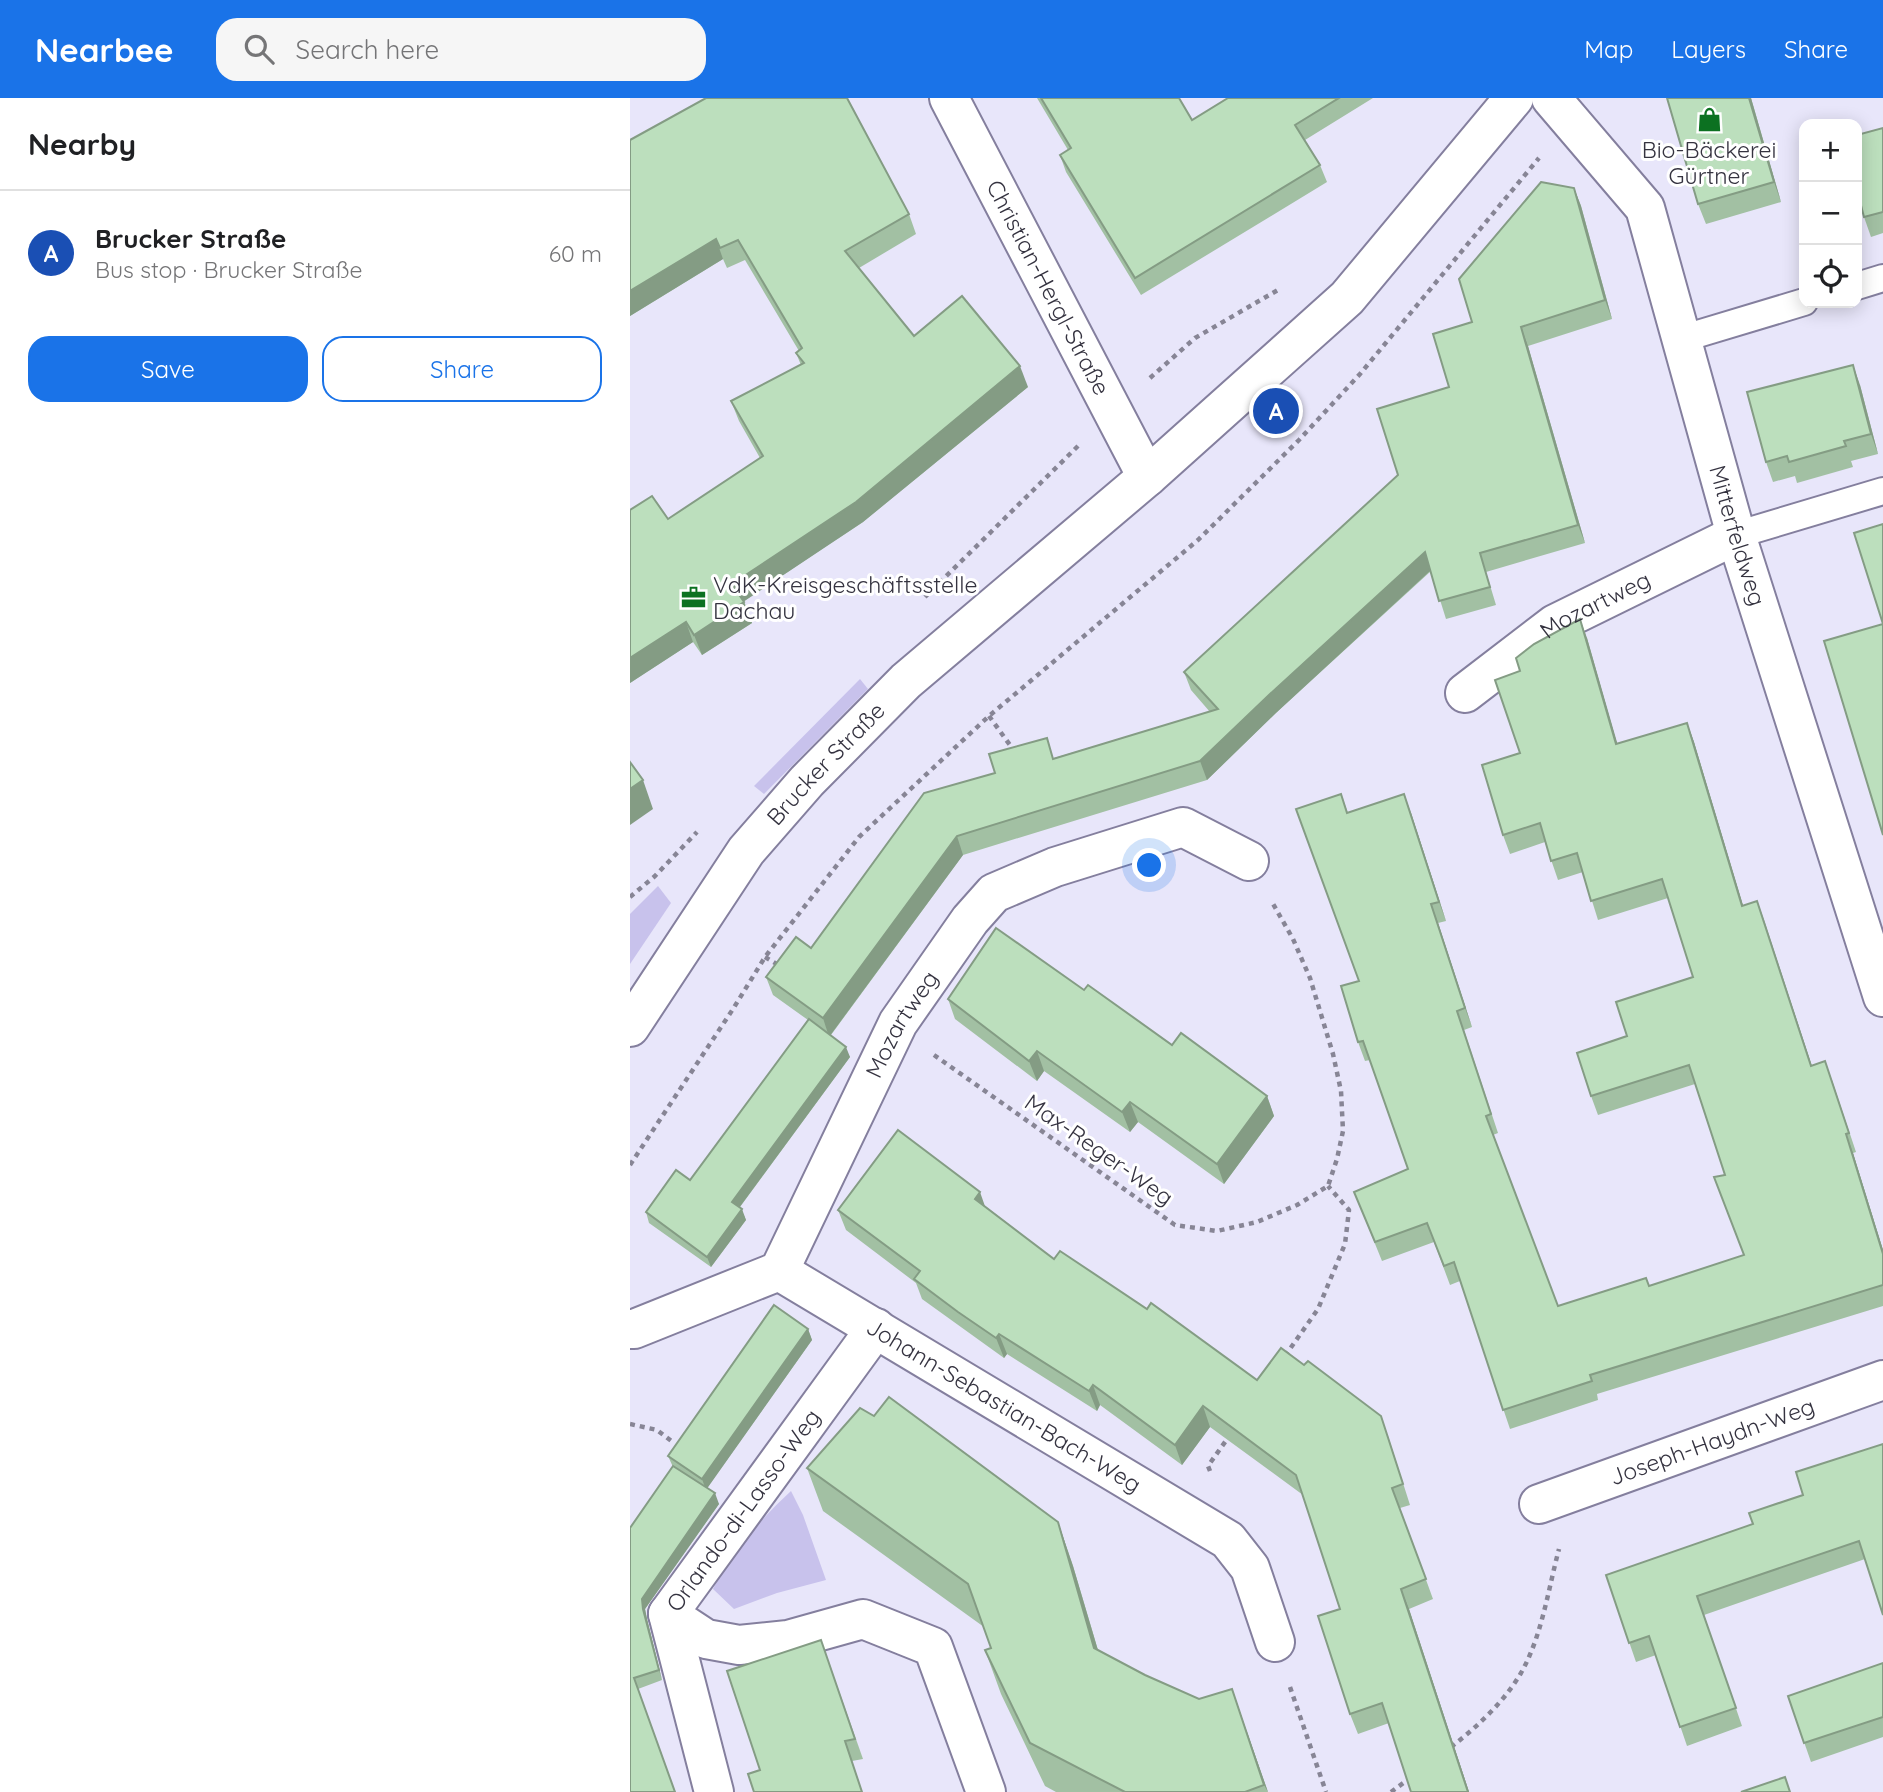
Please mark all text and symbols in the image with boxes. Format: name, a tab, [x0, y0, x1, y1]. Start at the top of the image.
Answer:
search box	[216, 18, 706, 81]
text: Nearbee	[35, 29, 174, 70]
icon: search	[240, 30, 278, 68]
text: Search here	[296, 33, 439, 66]
text: Map	[1584, 34, 1633, 64]
text: Layers	[1671, 34, 1746, 64]
text: Share	[1784, 34, 1848, 64]
shop icon: Bio-Bäckerei Gürtner	[1695, 106, 1723, 134]
map controls	[1799, 119, 1862, 308]
button: +	[1799, 119, 1862, 182]
text: Nearby	[28, 125, 136, 163]
place label: Bio-Bäckerei Gürtner	[1642, 135, 1776, 190]
street label: Christian-Hergl-Straße	[980, 175, 1117, 400]
button: −	[1799, 182, 1862, 245]
text: Brucker Straße	[95, 222, 286, 255]
text: A	[44, 239, 58, 268]
text: 60 m	[549, 239, 602, 268]
button: locate	[1799, 245, 1862, 308]
text: Bus stop · Brucker Straße	[95, 255, 362, 284]
button: Save	[28, 336, 308, 402]
button: Share	[322, 336, 602, 402]
pin: A	[1253, 385, 1299, 437]
street label: Mitterfeldweg	[1703, 462, 1773, 609]
street label: Mozartweg	[1534, 564, 1655, 644]
place label: VdK-Kreisgeschäftsstelle Dachau	[713, 570, 977, 625]
office icon: VdK-Kreisgeschäftsstelle Dachau	[679, 584, 707, 612]
street label: Brucker Straße	[760, 696, 891, 831]
your location	[1132, 848, 1166, 882]
street label: Mozartweg	[859, 965, 944, 1082]
street label: Max-Reger-Weg	[1019, 1088, 1179, 1212]
street label: Johann-Sebastian-Bach-Weg	[861, 1312, 1147, 1499]
street label: Joseph-Haydn-Weg	[1606, 1391, 1818, 1491]
street label: Orlando-di-Lasso-Weg	[660, 1403, 826, 1617]

